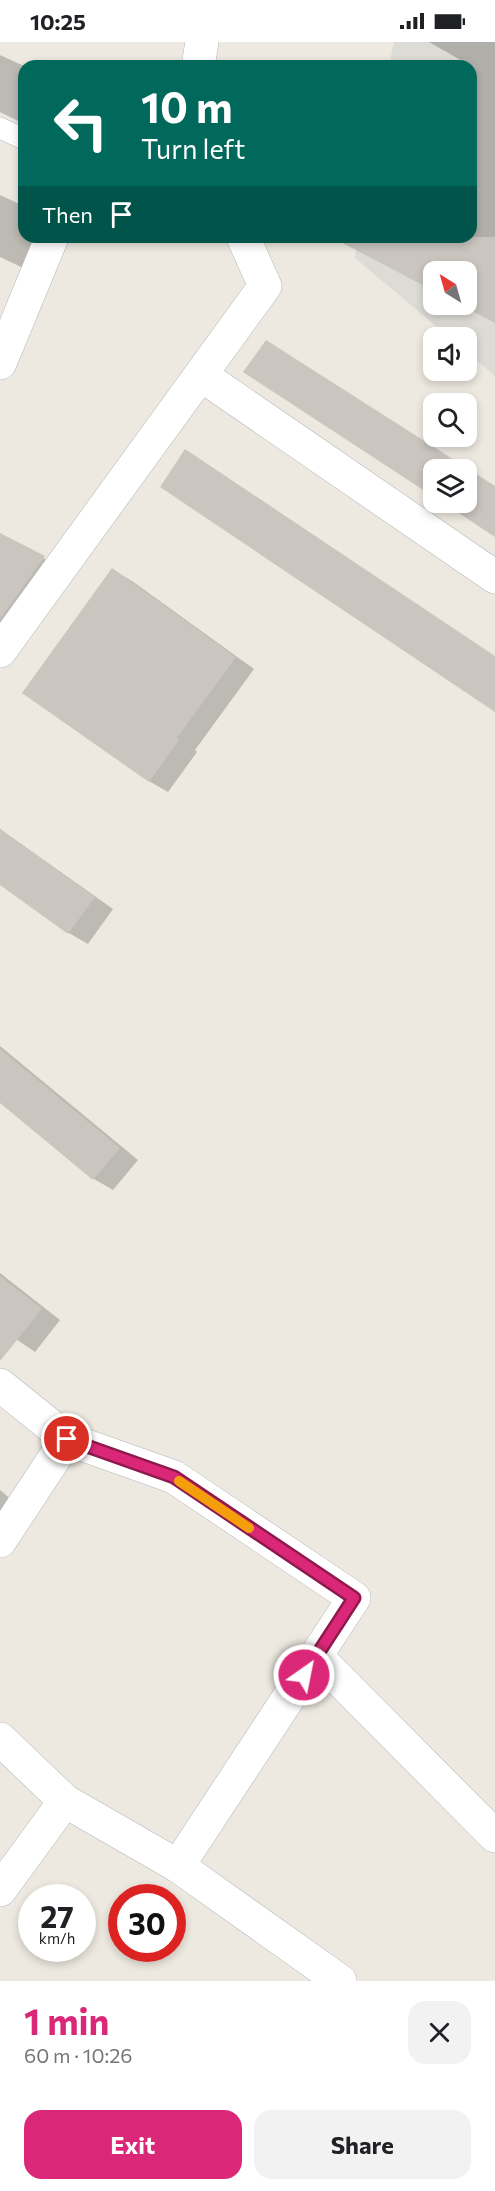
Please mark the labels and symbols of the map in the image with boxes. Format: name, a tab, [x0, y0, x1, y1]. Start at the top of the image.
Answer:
north arrow	[423, 261, 477, 315]
pin	[41, 1413, 92, 1464]
position arrow	[272, 1643, 336, 1707]
speed limit sign: 30	[108, 1884, 186, 1962]

